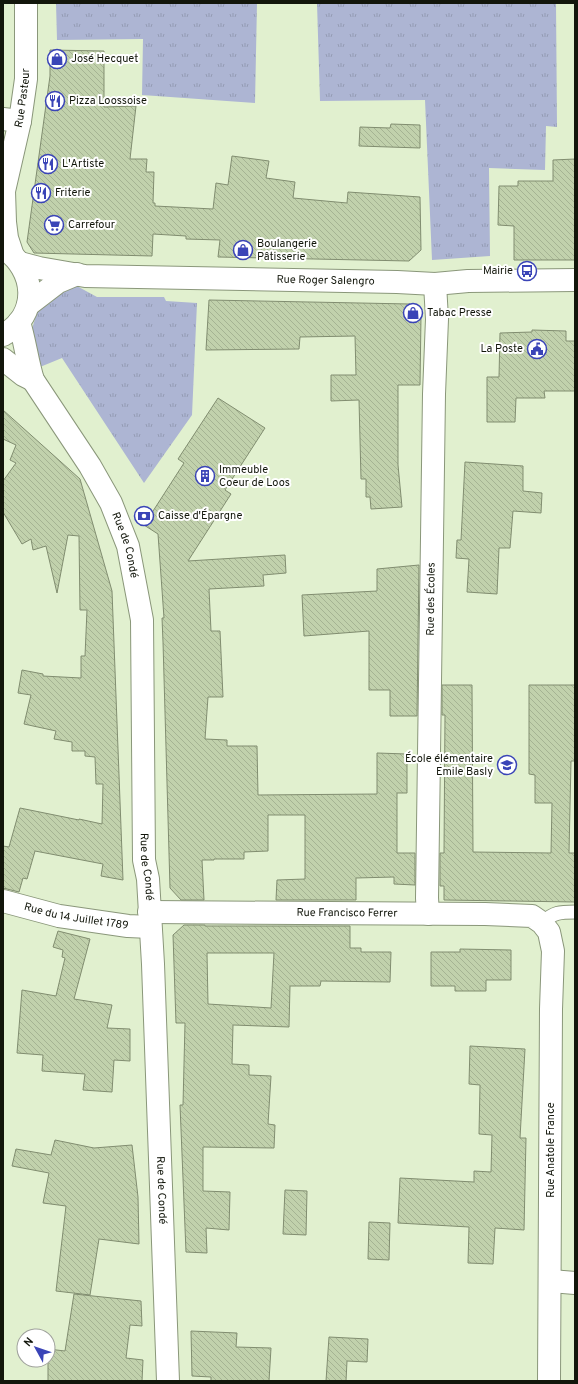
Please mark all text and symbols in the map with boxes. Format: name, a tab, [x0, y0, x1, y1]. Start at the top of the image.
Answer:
shop icon: José Hecquet	[46, 48, 68, 70]
place label: José Hecquet	[71, 52, 138, 66]
street label: Rue Pasteur	[12, 67, 33, 129]
restaurant icon: Pizza Loossoise	[44, 90, 66, 112]
place label: Pizza Loossoise	[69, 94, 147, 108]
restaurant icon: L'Artiste	[37, 153, 59, 175]
place label: L'Artiste	[62, 157, 104, 171]
restaurant icon: Friterie	[30, 182, 52, 204]
place label: Friterie	[55, 186, 90, 200]
supermarket icon: Carrefour	[43, 214, 65, 236]
place label: Carrefour	[68, 218, 116, 232]
place label: Boulangerie Pâtisserie	[257, 237, 317, 264]
shop icon: Boulangerie Pâtisserie	[232, 239, 254, 261]
bus stop icon: Mairie	[516, 260, 538, 282]
place label: Mairie	[483, 264, 513, 278]
street label: Rue Roger Salengro	[276, 273, 375, 289]
shop icon: Tabac Presse	[402, 302, 424, 324]
place label: Tabac Presse	[427, 306, 492, 320]
public building icon: La Poste	[526, 338, 548, 360]
place label: La Poste	[480, 342, 523, 356]
place label: Immeuble Coeur de Loos	[219, 463, 290, 490]
building icon: Immeuble Coeur de Loos	[194, 465, 216, 487]
bank icon: Caisse d'Épargne	[133, 505, 155, 527]
place label: Caisse d'Épargne	[158, 508, 242, 523]
street label: Rue de Condé	[108, 510, 141, 579]
street label: Rue des Écoles	[423, 562, 439, 636]
place label: École élémentaire Emile Basly	[405, 751, 493, 779]
school or university icon: École élémentaire Emile Basly	[496, 754, 518, 776]
street label: Rue de Condé	[137, 833, 156, 901]
street label: Rue du 14 Juillet 1789	[22, 900, 129, 933]
street label: Rue Francisco Ferrer	[296, 906, 398, 920]
street label: Rue Anatole France	[544, 1102, 558, 1198]
street label: Rue de Condé	[153, 1156, 169, 1225]
north arrow	[16, 1328, 56, 1368]
text: N	[21, 1335, 37, 1350]

